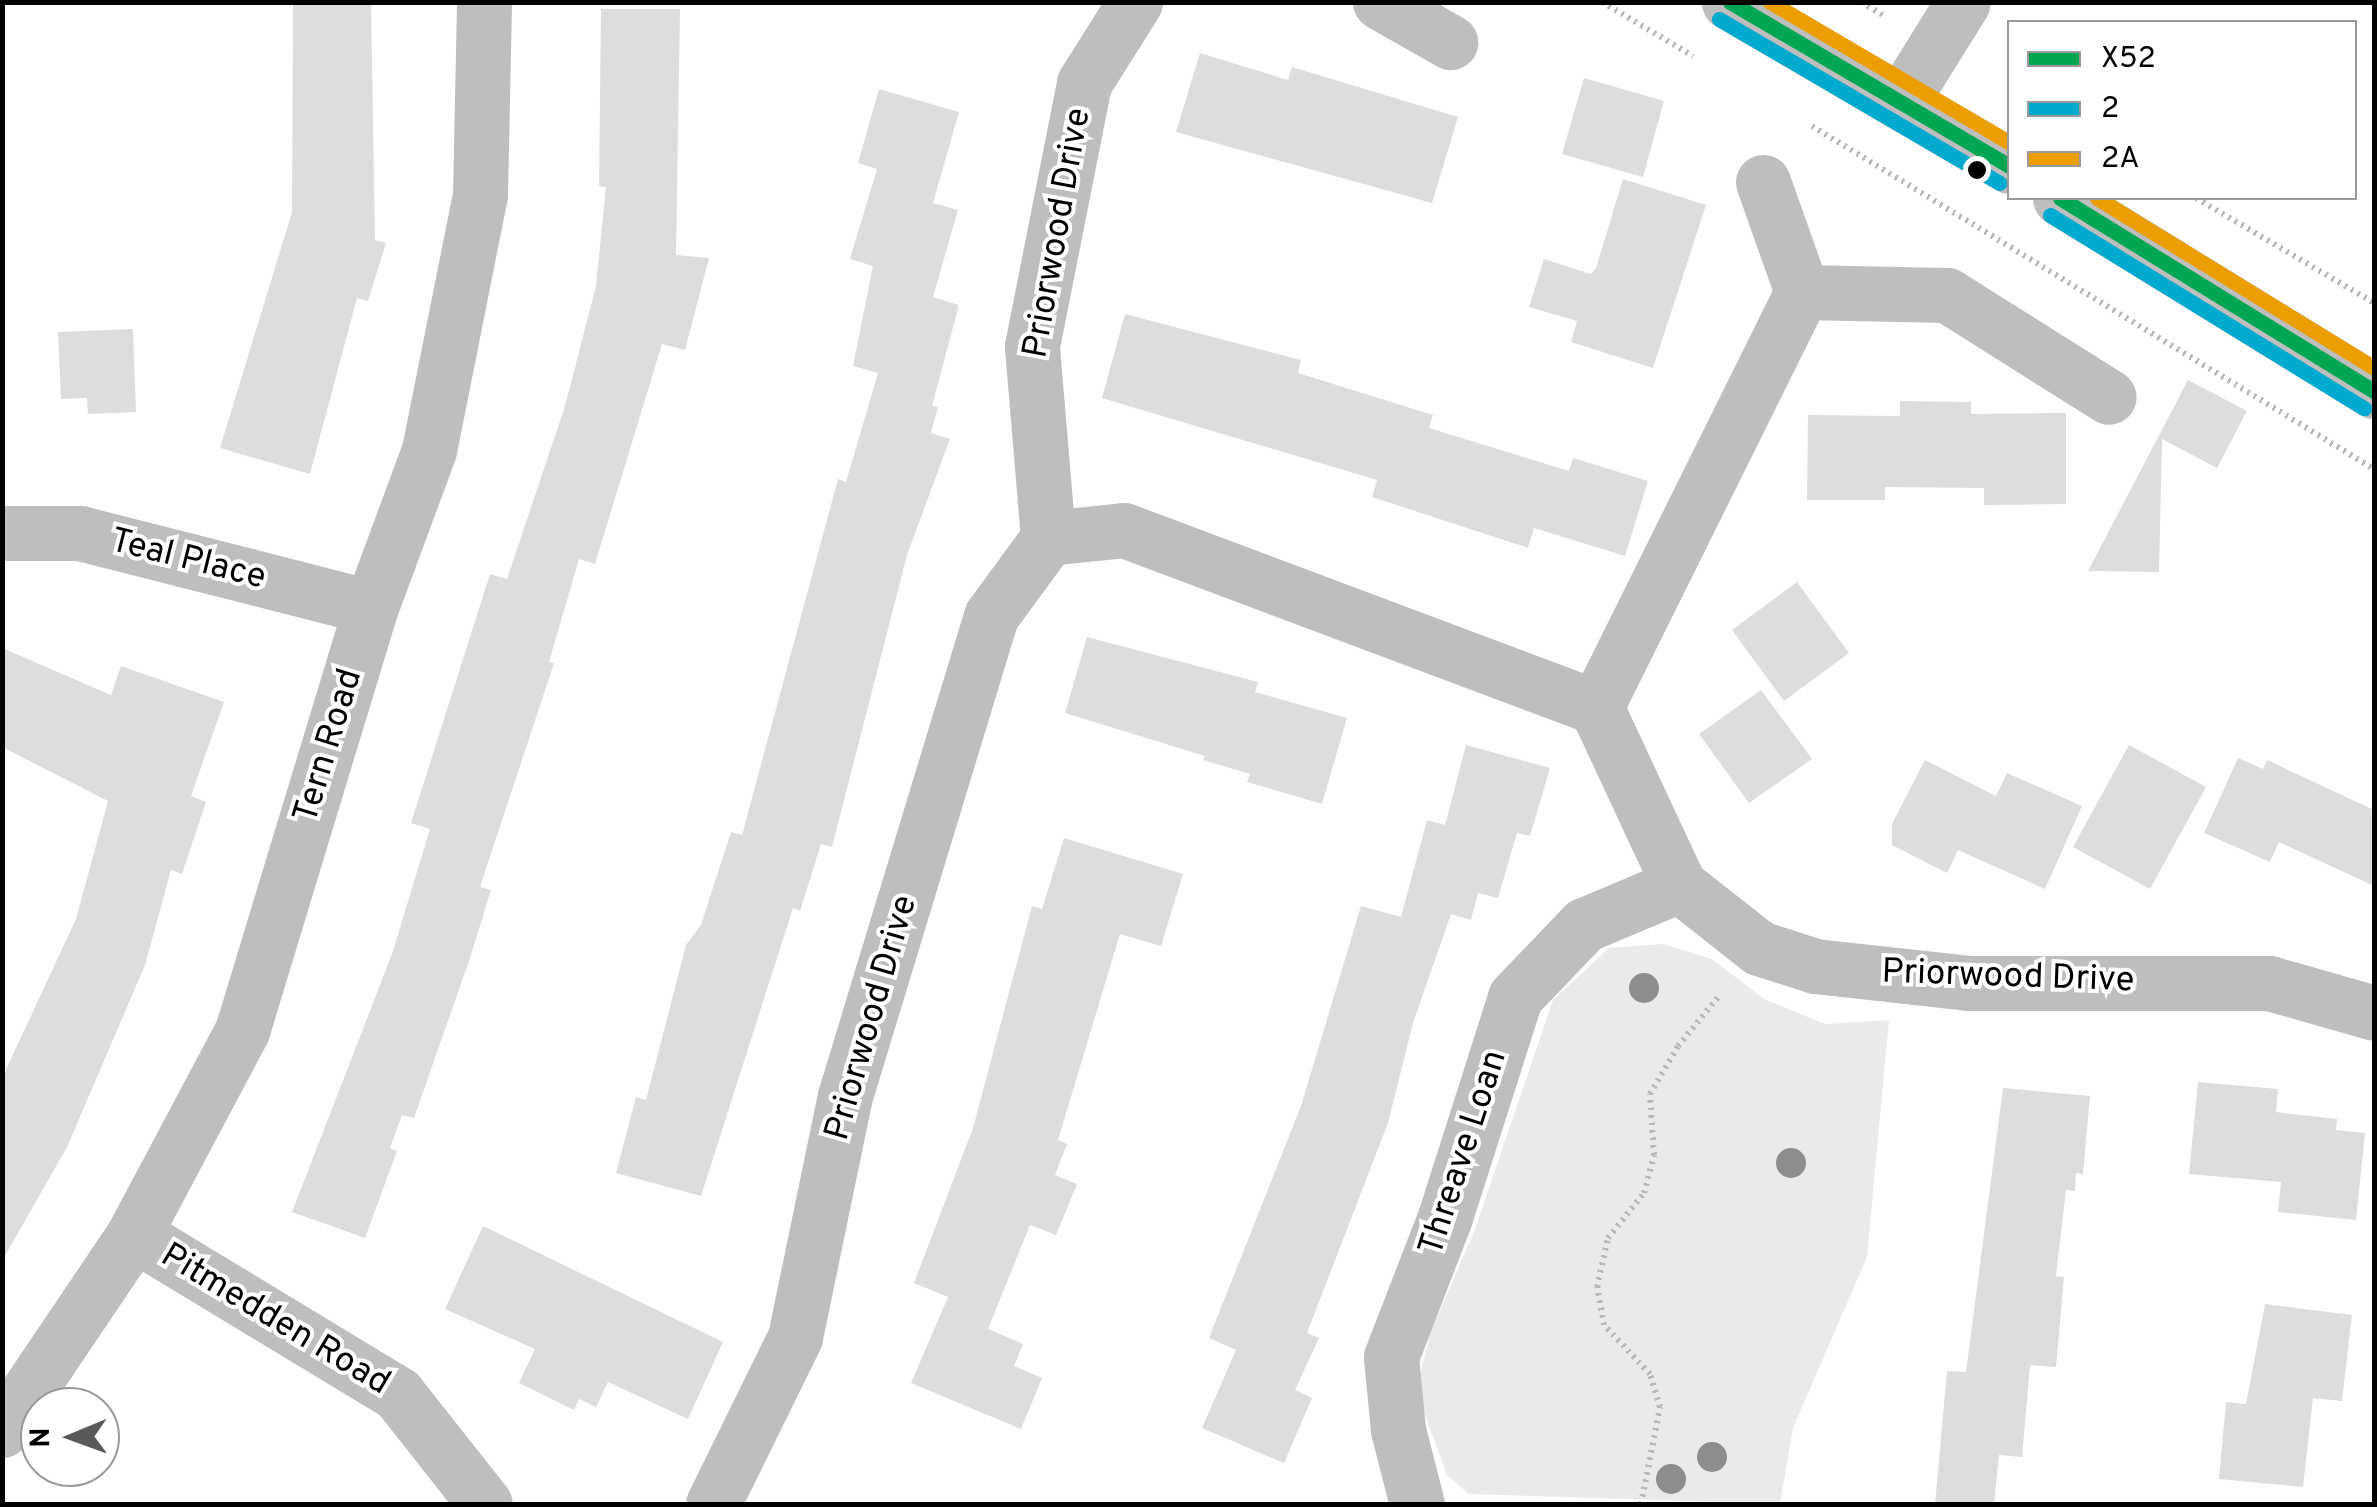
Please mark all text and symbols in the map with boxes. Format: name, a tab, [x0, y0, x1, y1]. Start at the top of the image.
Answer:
legend	[2007, 20, 2357, 200]
text: X52	[2101, 41, 2156, 78]
text: 2	[2101, 91, 2119, 128]
street label: Priorwood Drive	[1015, 105, 1101, 361]
text: 2A	[2101, 141, 2140, 178]
unlabelled marker	[1967, 160, 1987, 180]
street label: Teal Place	[106, 520, 270, 600]
street label: Tern Road	[286, 664, 372, 828]
street label: Priorwood Drive	[817, 891, 927, 1145]
street label: Priorwood Drive	[1881, 952, 2135, 1002]
street label: Threave Loan	[1411, 1045, 1517, 1261]
street label: Pitmedden Road	[153, 1235, 397, 1405]
north arrow	[20, 1387, 120, 1487]
text: N	[24, 1427, 60, 1448]

